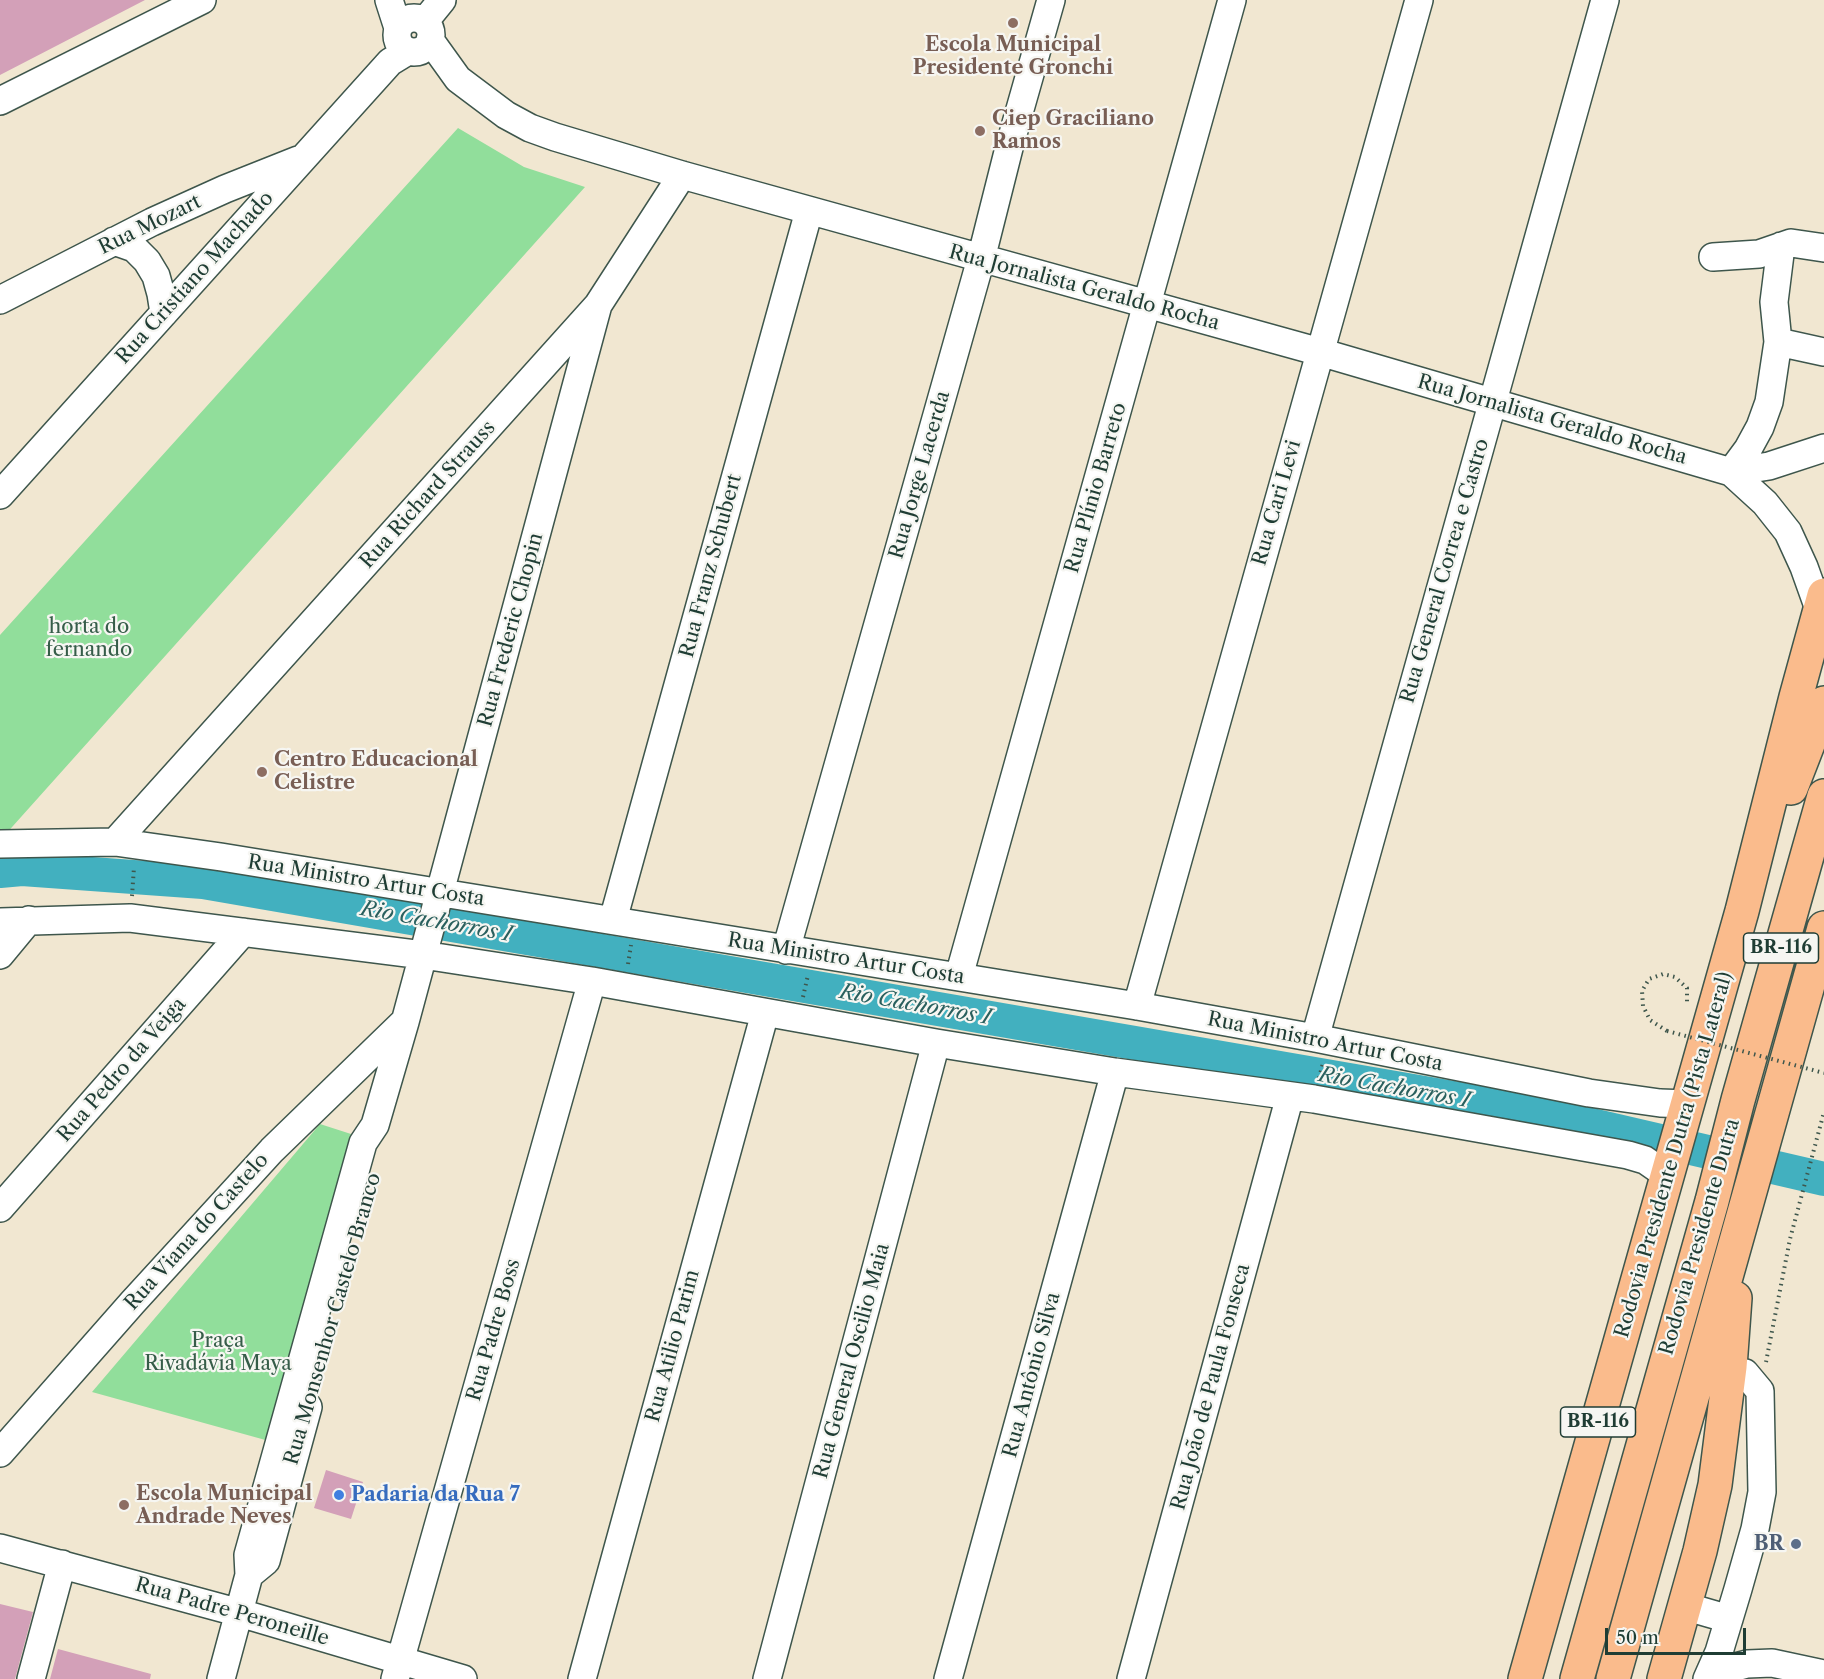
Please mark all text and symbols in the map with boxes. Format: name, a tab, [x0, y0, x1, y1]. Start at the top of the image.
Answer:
marker: Escola Municipal Presidente Gronchi	[1006, 16, 1020, 30]
place label: Escola Municipal Presidente Gronchi	[913, 33, 1113, 80]
place label: Ciep Graciliano Ramos	[992, 107, 1154, 154]
marker: Ciep Graciliano Ramos	[973, 124, 987, 138]
street label: Rua Cristiano Machado	[111, 187, 279, 369]
street label: Rua Mozart	[95, 190, 205, 260]
street label: Rua Jornalista Geraldo Rocha	[946, 240, 1222, 336]
street label: Rua Jornalista Geraldo Rocha	[1415, 370, 1689, 470]
street label: Rua Jorge Lacerda	[885, 388, 955, 562]
street label: Rua Plínio Barreto	[1060, 400, 1132, 576]
street label: Rua Richard Strauss	[355, 416, 501, 574]
street label: Rua General Correa e Castro	[1396, 436, 1494, 706]
street label: Rua Cari Levi	[1248, 437, 1306, 569]
street label: Rua Franz Schubert	[675, 472, 747, 660]
street label: Rua Frederic Chopin	[474, 530, 548, 730]
park label: horta do fernando	[46, 615, 132, 662]
place label: Centro Educacional Celistre	[274, 748, 478, 795]
marker: Centro Educacional Celistre	[255, 765, 269, 779]
street label: Rua Ministro Artur Costa	[246, 850, 486, 912]
water label: Rio Cachorros I	[359, 896, 513, 948]
street label: Rua Ministro Artur Costa	[726, 928, 966, 990]
road number: BR-116	[1744, 933, 1818, 963]
street label: Rodovia Presidente Dutra (Pista Lateral)	[1610, 969, 1738, 1341]
water label: Rio Cachorros I	[838, 979, 992, 1031]
street label: Rua Pedro da Veiga	[53, 993, 191, 1147]
street label: Rua Ministro Artur Costa	[1205, 1007, 1445, 1077]
water label: Rio Cachorros I	[1317, 1062, 1471, 1114]
street label: Rodovia Presidente Dutra	[1655, 1116, 1745, 1358]
street label: Rua Viana do Castelo	[120, 1149, 274, 1315]
street label: Rua Monsenhor Castelo Branco	[280, 1170, 386, 1468]
street label: Rua General Oscilio Maia	[809, 1241, 895, 1481]
street label: Rua Padre Boss	[462, 1256, 526, 1404]
street label: Rua João de Paula Fonseca	[1167, 1261, 1255, 1513]
street label: Rua Atilio Parim	[641, 1267, 705, 1425]
street label: Rua Antônio Silva	[998, 1290, 1066, 1460]
park label: Praça Rivadávia Maya	[144, 1329, 292, 1376]
road number: BR-116	[1560, 1407, 1636, 1437]
place label: Escola Municipal Andrade Neves	[136, 1482, 312, 1529]
place label: Padaria da Rua 7	[351, 1483, 520, 1507]
marker: Padaria da Rua 7	[332, 1488, 346, 1502]
marker: Escola Municipal Andrade Neves	[117, 1498, 131, 1512]
place label: BR	[1754, 1532, 1784, 1556]
marker: BR	[1789, 1537, 1803, 1551]
street label: Rua Padre Peroneille	[132, 1573, 332, 1651]
scale bar	[1608, 1616, 1749, 1654]
text: 50 m	[1616, 1627, 1659, 1649]

